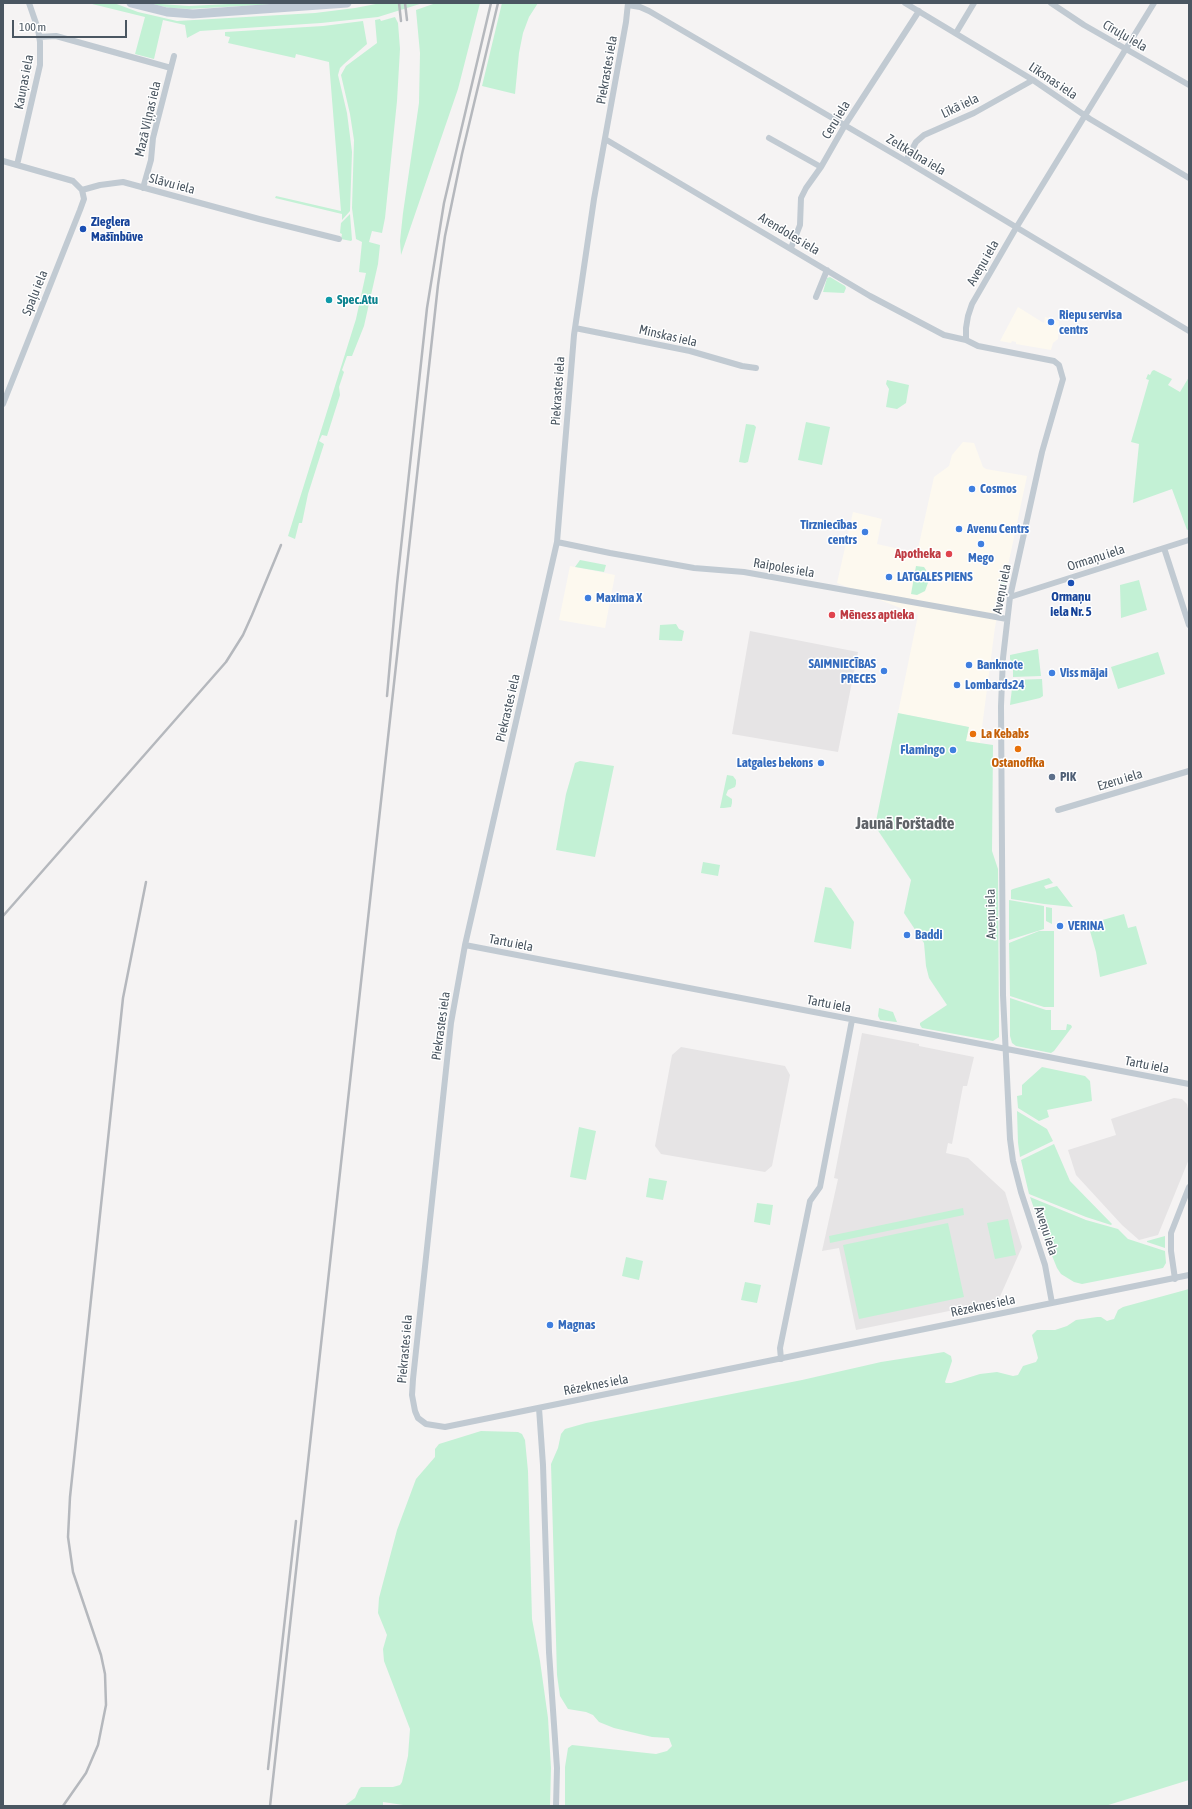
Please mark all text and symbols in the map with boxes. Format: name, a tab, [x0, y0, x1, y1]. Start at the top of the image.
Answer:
scale bar	[14, 12, 129, 38]
street label: Cīruļu iela	[1100, 17, 1150, 55]
text: 100 m	[19, 20, 46, 34]
street label: Piekrastes iela	[593, 35, 621, 105]
street label: Kauņas iela	[11, 53, 37, 111]
street label: Līksnas iela	[1026, 59, 1080, 103]
street label: Mazā Viļņas iela	[132, 80, 164, 158]
street label: Līkā iela	[939, 90, 981, 122]
street label: Ceru iela	[818, 98, 854, 142]
street label: Zeltkalna iela	[883, 131, 949, 179]
street label: Slāvu iela	[147, 170, 197, 198]
street label: Arendoles iela	[756, 210, 822, 258]
place label: Zieglera Mašīnbūve	[91, 214, 143, 245]
marker: Zieglera Mašīnbūve	[78, 224, 88, 234]
street label: Aveņu iela	[964, 237, 1002, 289]
street label: Spaļu iela	[19, 268, 51, 318]
place label: Spec.Atu	[337, 292, 378, 308]
marker: Spec.Atu	[324, 295, 334, 305]
place label: Riepu servisa centrs	[1059, 307, 1122, 338]
marker: Riepu servisa centrs	[1046, 317, 1056, 327]
street label: Minskas iela	[637, 322, 699, 350]
street label: Piekrastes iela	[548, 356, 568, 426]
place label: Cosmos	[980, 481, 1017, 497]
marker: Cosmos	[967, 484, 977, 494]
place label: Tirzniecības centrs	[800, 517, 857, 548]
place label: Avenu Centrs	[967, 521, 1029, 537]
marker: Avenu Centrs	[954, 524, 964, 534]
marker: Tirzniecības centrs	[860, 527, 870, 537]
marker: Mego	[976, 539, 986, 549]
street label: Ormaņu iela	[1065, 541, 1127, 575]
place label: Apotheka	[895, 546, 941, 562]
marker: Apotheka	[944, 549, 954, 559]
place label: Mego	[968, 550, 994, 566]
street label: Raipoles iela	[752, 555, 816, 581]
street label: Aveņu iela	[990, 563, 1014, 615]
place label: LATGALES PIENS	[897, 569, 973, 585]
marker: LATGALES PIENS	[884, 572, 894, 582]
marker: Ormaņu iela Nr. 5	[1066, 578, 1076, 588]
place label: Ormaņu iela Nr. 5	[1050, 589, 1092, 620]
place label: Maxima X	[596, 590, 642, 606]
marker: Maxima X	[583, 593, 593, 603]
place label: Mēness aptieka	[840, 607, 914, 623]
marker: Mēness aptieka	[827, 610, 837, 620]
place label: SAIMNIECĪBAS PRECES	[808, 656, 876, 687]
place label: Banknote	[977, 657, 1023, 673]
marker: Banknote	[964, 660, 974, 670]
place label: Viss mājai	[1060, 665, 1108, 681]
marker: SAIMNIECĪBAS PRECES	[879, 666, 889, 676]
marker: Viss mājai	[1047, 668, 1057, 678]
street label: Piekrastes iela	[493, 673, 523, 743]
place label: Lombards24	[965, 677, 1025, 693]
marker: Lombards24	[952, 680, 962, 690]
place label: La Kebabs	[981, 726, 1029, 742]
marker: La Kebabs	[968, 729, 978, 739]
place label: Flamingo	[900, 742, 945, 758]
marker: Ostanoffka	[1013, 744, 1023, 754]
marker: Flamingo	[948, 745, 958, 755]
place label: Latgales bekons	[737, 755, 813, 771]
place label: Ostanoffka	[991, 755, 1045, 771]
marker: Latgales bekons	[816, 758, 826, 768]
street label: Ezeru iela	[1096, 766, 1144, 794]
place label: PIK	[1060, 769, 1076, 785]
marker: PIK	[1047, 772, 1057, 782]
district label: Jaunā Forštadte	[856, 814, 954, 834]
street label: Aveņu iela	[983, 889, 999, 939]
place label: VERINA	[1068, 918, 1104, 934]
marker: VERINA	[1055, 921, 1065, 931]
place label: Baddi	[915, 927, 943, 943]
marker: Baddi	[902, 930, 912, 940]
street label: Tartu iela	[488, 931, 534, 955]
street label: Piekrastes iela	[428, 991, 454, 1061]
street label: Tartu iela	[806, 992, 852, 1016]
street label: Tartu iela	[1124, 1053, 1170, 1077]
street label: Aveņu iela	[1031, 1205, 1061, 1257]
street label: Rēzeknes iela	[949, 1292, 1017, 1320]
street label: Piekrastes iela	[394, 1314, 416, 1384]
place label: Magnas	[558, 1317, 595, 1333]
marker: Magnas	[545, 1320, 555, 1330]
street label: Rēzeknes iela	[562, 1371, 630, 1399]

